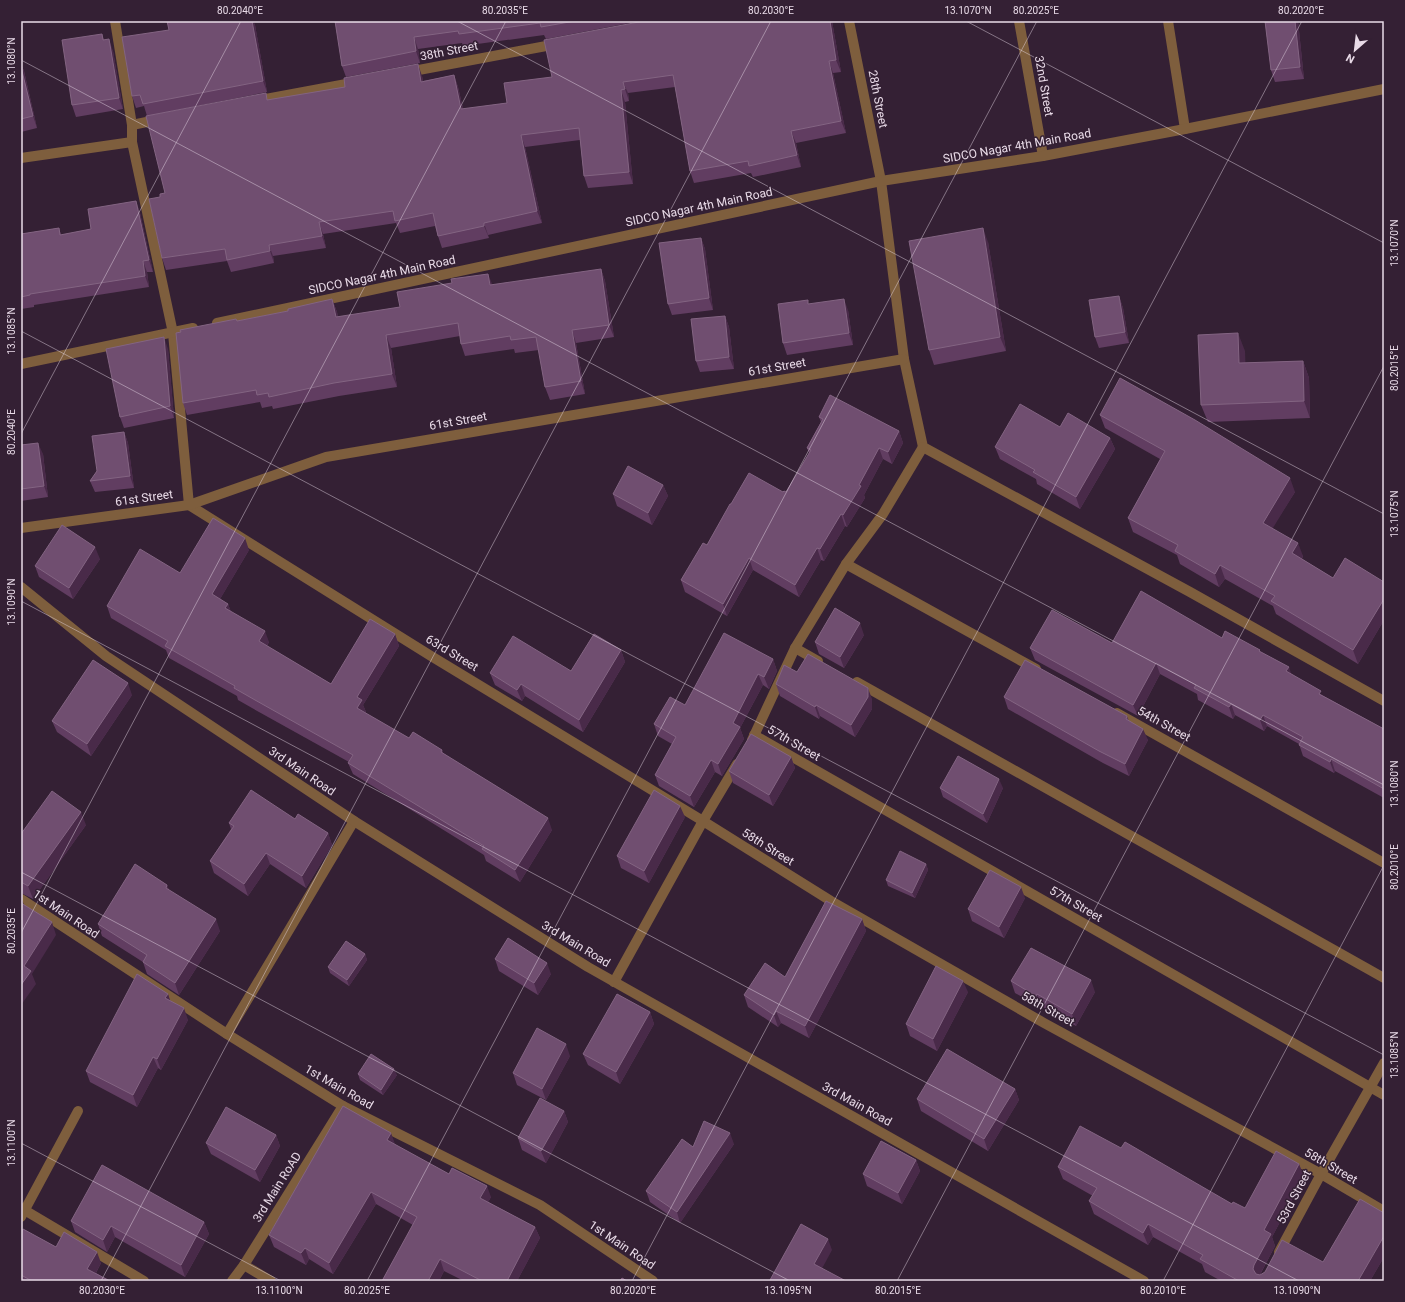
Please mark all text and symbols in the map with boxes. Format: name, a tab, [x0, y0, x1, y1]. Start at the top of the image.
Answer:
text: 80.2040°E	[217, 5, 263, 16]
text: 80.2035°E	[482, 5, 528, 16]
text: 80.2030°E	[748, 5, 794, 16]
text: 13.1070°N	[944, 5, 992, 16]
text: 80.2025°E	[1013, 5, 1059, 16]
text: 80.2020°E	[1278, 5, 1324, 16]
north arrow	[1335, 30, 1375, 70]
text: 13.1080°N	[6, 37, 17, 85]
street label: 38th Street	[419, 39, 479, 63]
text: N	[1344, 51, 1357, 66]
street label: 32nd Street	[1032, 54, 1056, 118]
street label: 28th Street	[866, 69, 890, 129]
street label: SIDCO Nagar 4th Main Road	[942, 126, 1092, 166]
street label: SIDCO Nagar 4th Main Road	[624, 185, 774, 229]
text: 13.1070°N	[1389, 219, 1400, 267]
street label: SIDCO Nagar 4th Main Road	[307, 253, 457, 297]
text: 13.1085°N	[6, 307, 17, 355]
text: 80.2015°E	[1389, 345, 1400, 391]
street label: 61st Street	[747, 355, 807, 379]
text: 80.2040°E	[6, 409, 17, 455]
street label: 61st Street	[428, 409, 488, 433]
street label: 61st Street	[114, 487, 174, 509]
text: 13.1075°N	[1389, 490, 1400, 538]
text: 13.1090°N	[6, 578, 17, 626]
street label: 63rd Street	[423, 632, 481, 674]
street label: 54th Street	[1135, 704, 1193, 744]
street label: 57th Street	[765, 722, 823, 764]
street label: 3rd Main Road	[266, 744, 338, 798]
text: 13.1080°N	[1389, 760, 1400, 808]
street label: 58th Street	[739, 826, 797, 869]
text: 80.2010°E	[1389, 844, 1400, 890]
street label: 57th Street	[1047, 883, 1105, 925]
street label: 1st Main Road	[30, 887, 102, 941]
text: 80.2035°E	[6, 908, 17, 954]
street label: 3rd Main Road	[539, 918, 613, 970]
street label: 58th Street	[1019, 989, 1077, 1029]
text: 13.1085°N	[1389, 1031, 1400, 1079]
street label: 1st Main Road	[302, 1062, 376, 1112]
street label: 3rd Main Road	[820, 1079, 894, 1129]
text: 13.1100°N	[6, 1119, 17, 1167]
street label: 58th Street	[1302, 1145, 1360, 1187]
street label: 3rd Main RoAD	[250, 1149, 304, 1225]
street label: 53rd Street	[1274, 1168, 1314, 1226]
street label: 1st Main Road	[586, 1218, 658, 1272]
text: 80.2030°E	[79, 1285, 125, 1296]
text: 13.1100°N	[255, 1285, 303, 1296]
text: 80.2025°E	[344, 1285, 390, 1296]
text: 80.2020°E	[610, 1285, 656, 1296]
text: 13.1095°N	[764, 1285, 812, 1296]
text: 80.2015°E	[875, 1285, 921, 1296]
text: 80.2010°E	[1140, 1285, 1186, 1296]
text: 13.1090°N	[1273, 1285, 1321, 1296]

